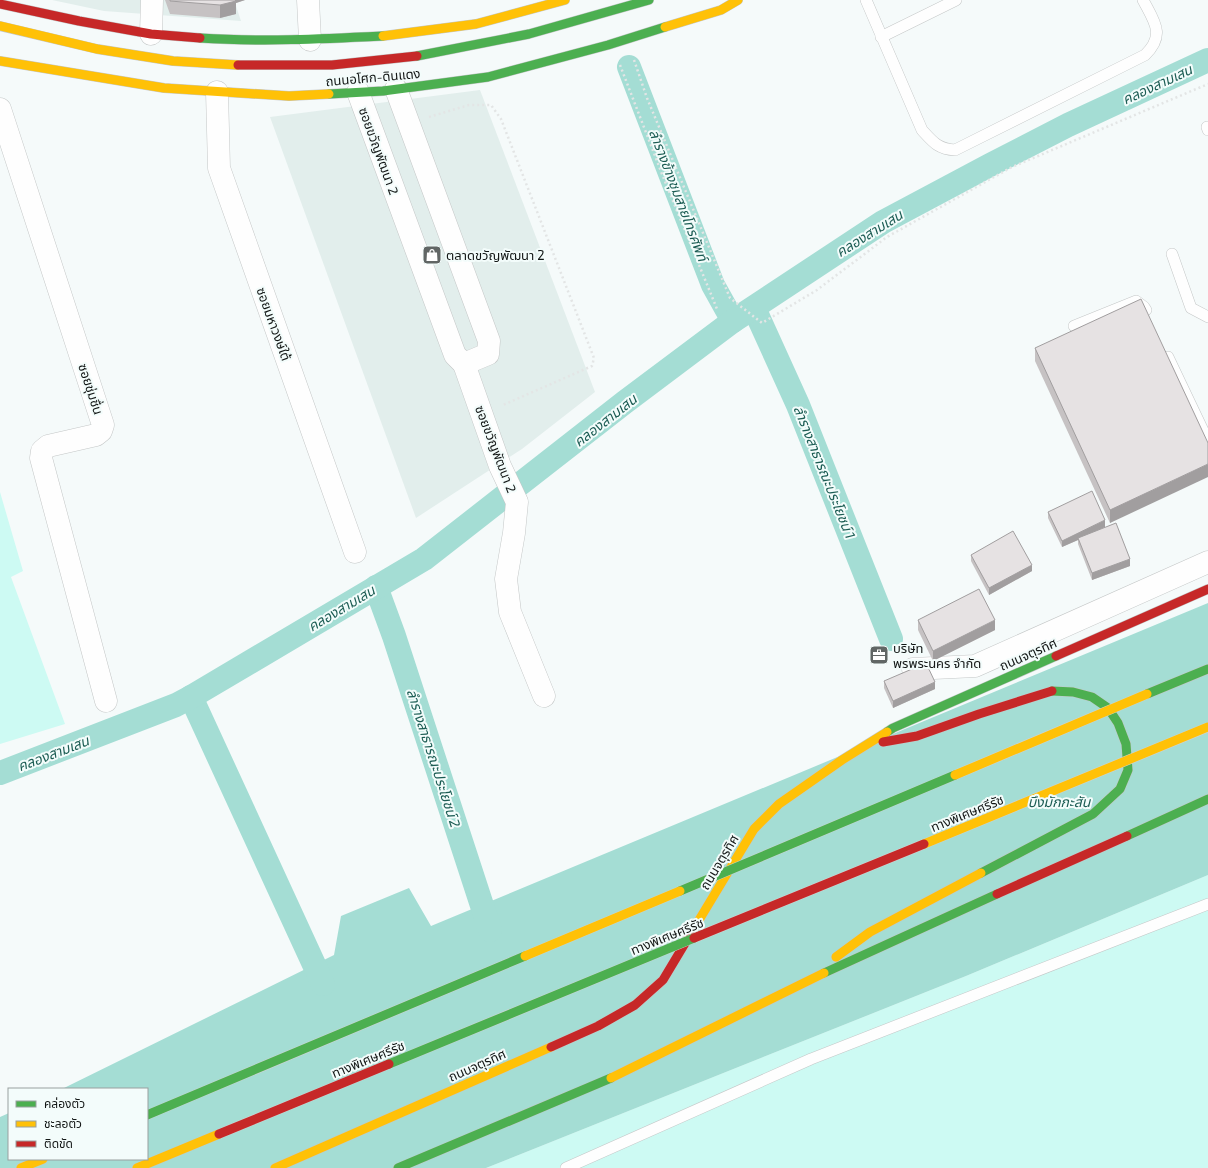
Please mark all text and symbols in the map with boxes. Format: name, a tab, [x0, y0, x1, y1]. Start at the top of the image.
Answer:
water label: คลองสามเสน	[1119, 60, 1196, 108]
street label: ถนนอโศก-ดินแดง	[325, 65, 421, 89]
street label: ซอยขวัญพัฒนา 2	[356, 105, 402, 197]
water label: ลำรางข้างชุมสายโทรศัพท์	[645, 127, 713, 266]
water label: คลองสามเสน	[833, 205, 907, 260]
shop icon: ตลาดขวัญพัฒนา 2	[421, 244, 443, 266]
place label: ตลาดขวัญพัฒนา 2	[446, 247, 545, 263]
street label: ซอยมหาวงษ์ใต้	[253, 285, 295, 363]
street label: ซอยชุ่มชื่น	[75, 361, 108, 417]
water label: คลองสามเสน	[570, 389, 641, 450]
street label: ซอยขวัญพัฒนา 2	[472, 403, 520, 495]
water label: ลํารางสาธารณะประโยชน์ 1	[790, 403, 860, 541]
water label: คลองสามเสน	[304, 581, 379, 635]
street label: ถนนจตุรทิศ	[997, 634, 1059, 674]
place label: บริษัท พรพระนคร จำกัด	[893, 640, 981, 671]
office icon: บริษัท พรพระนคร จำกัด	[868, 644, 890, 666]
water label: ลํารางสาธารณะประโยชน์ 2	[404, 687, 464, 830]
water label: คลองสามเสน	[15, 731, 92, 774]
street label: ทางพิเศษศรีรัช	[928, 791, 1006, 835]
water label: บึงมักกะสัน	[1028, 793, 1092, 810]
street label: ถนนจตุรทิศ	[696, 832, 742, 892]
street label: ทางพิเศษศรีรัช	[628, 914, 706, 958]
street label: ทางพิเศษศรีรัช	[329, 1037, 407, 1081]
street label: ถนนจตุรทิศ	[446, 1045, 508, 1085]
legend	[8, 1088, 148, 1160]
text: คล่องตัว	[44, 1096, 85, 1110]
text: ชะลอตัว	[44, 1116, 82, 1130]
text: ติดขัด	[44, 1136, 73, 1150]

